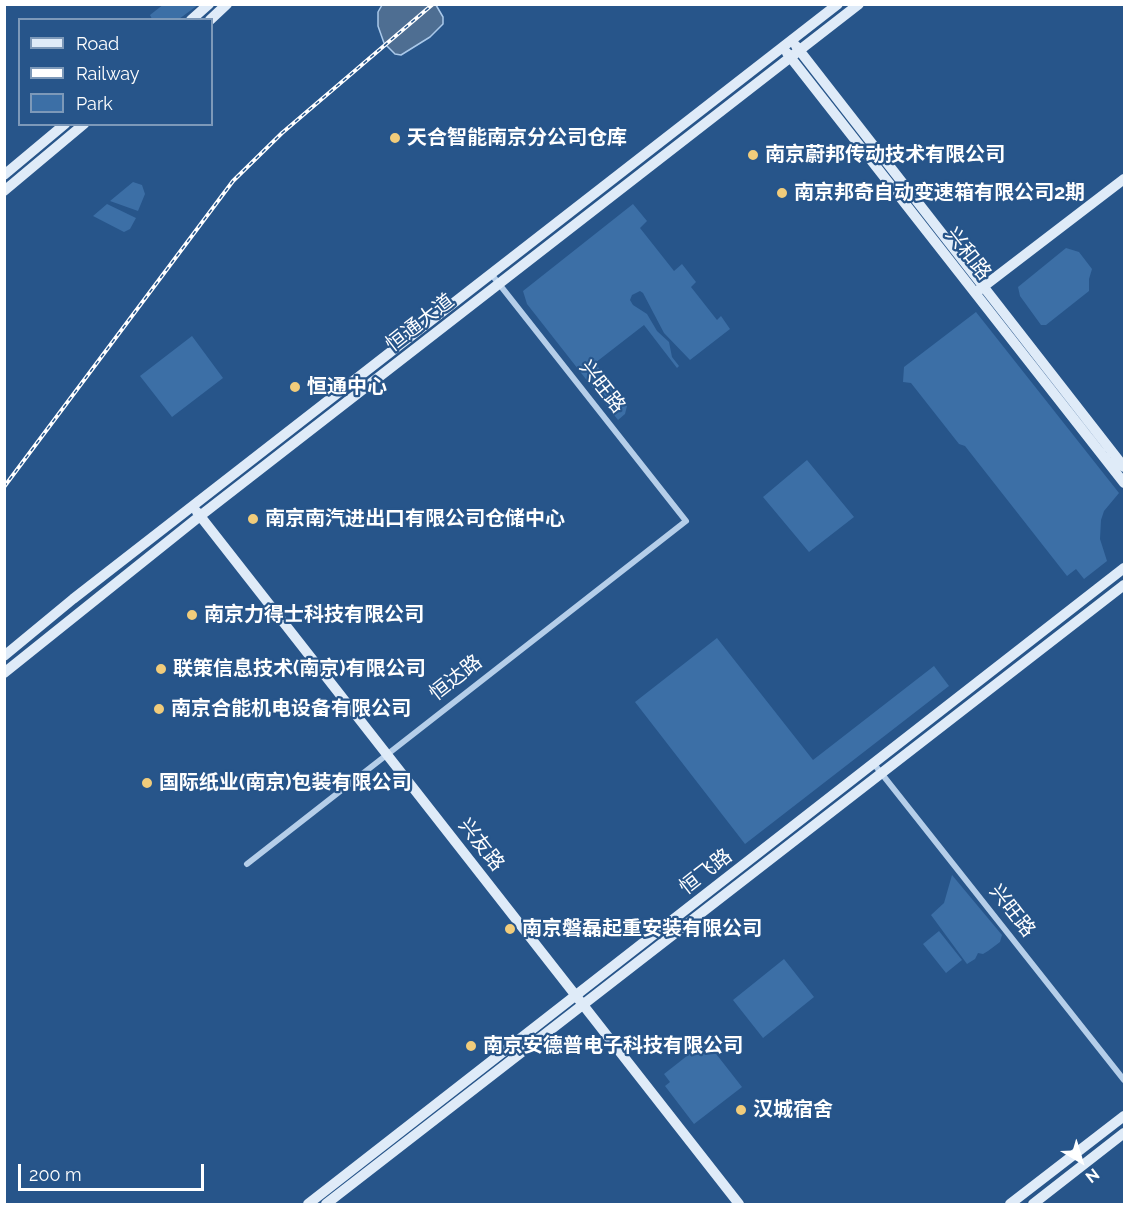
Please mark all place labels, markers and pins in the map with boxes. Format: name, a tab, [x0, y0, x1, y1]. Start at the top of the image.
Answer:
place label: 天合智能南京分公司仓库	[407, 126, 627, 150]
marker: 天合智能南京分公司仓库	[388, 131, 402, 145]
place label: 南京蔚邦传动技术有限公司	[765, 143, 1005, 167]
marker: 南京蔚邦传动技术有限公司	[746, 148, 760, 162]
place label: 南京邦奇自动变速箱有限公司2期	[794, 181, 1085, 205]
marker: 南京邦奇自动变速箱有限公司2期	[775, 186, 789, 200]
place label: 恒通中心	[307, 375, 387, 399]
marker: 恒通中心	[288, 380, 302, 394]
place label: 南京南汽进出口有限公司仓储中心	[265, 507, 565, 531]
marker: 南京南汽进出口有限公司仓储中心	[246, 512, 260, 526]
place label: 南京力得士科技有限公司	[204, 603, 424, 627]
marker: 南京力得士科技有限公司	[185, 608, 199, 622]
place label: 联策信息技术(南京)有限公司	[173, 657, 425, 681]
marker: 联策信息技术(南京)有限公司	[154, 662, 168, 676]
place label: 南京合能机电设备有限公司	[171, 697, 411, 721]
marker: 南京合能机电设备有限公司	[152, 702, 166, 716]
place label: 国际纸业(南京)包装有限公司	[159, 771, 411, 795]
marker: 国际纸业(南京)包装有限公司	[140, 776, 154, 790]
place label: 南京磐磊起重安装有限公司	[522, 917, 762, 941]
marker: 南京磐磊起重安装有限公司	[503, 922, 517, 936]
place label: 南京安德普电子科技有限公司	[483, 1034, 743, 1058]
marker: 南京安德普电子科技有限公司	[464, 1039, 478, 1053]
place label: 汉城宿舍	[753, 1098, 833, 1122]
marker: 汉城宿舍	[734, 1103, 748, 1117]

